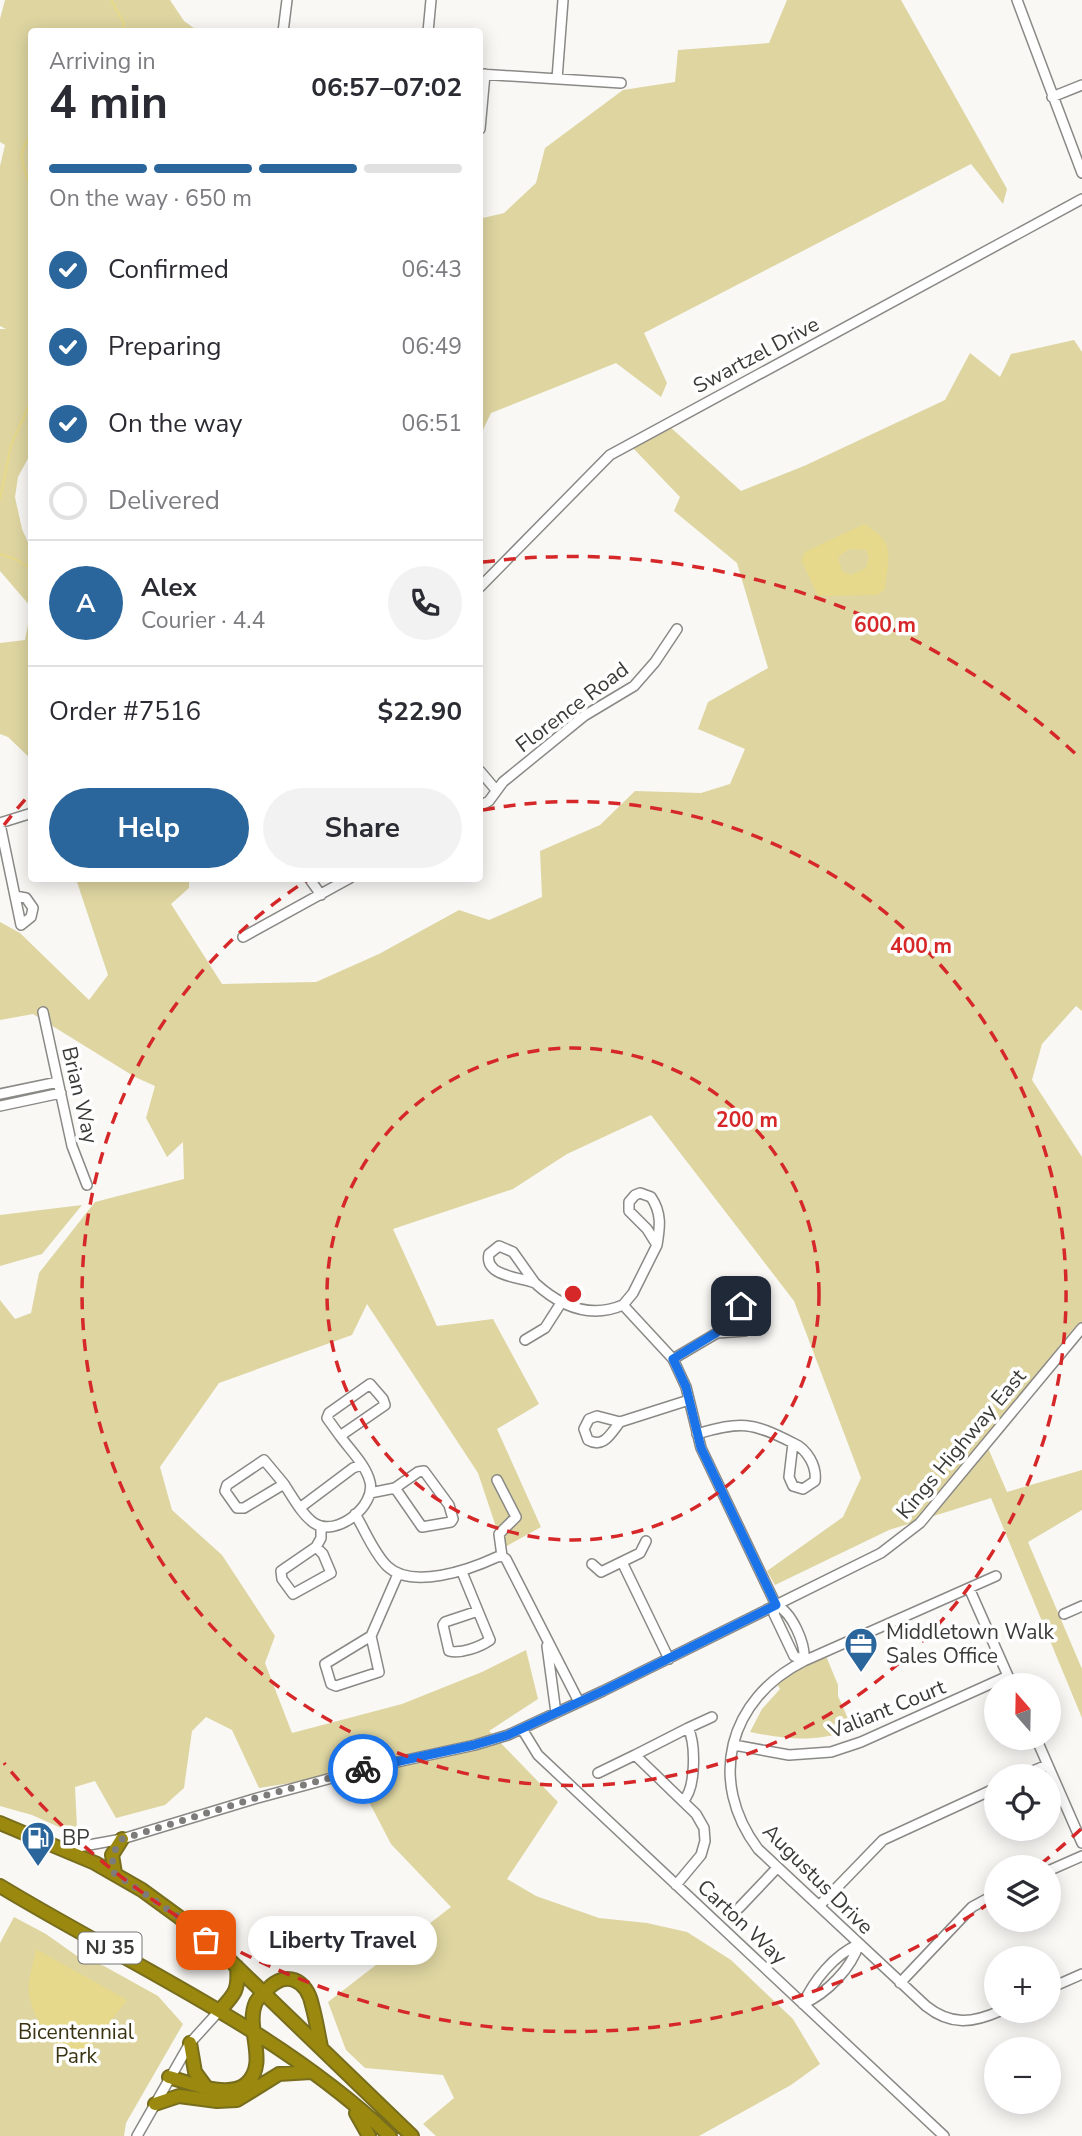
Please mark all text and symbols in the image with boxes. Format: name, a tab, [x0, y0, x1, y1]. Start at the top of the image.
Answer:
text: Arriving in	[49, 46, 156, 77]
text: 06:57–07:02	[311, 70, 462, 105]
text: 4 min	[49, 71, 168, 134]
text: On the way · 650 m	[49, 183, 252, 214]
icon: check	[49, 251, 87, 289]
text: Confirmed	[108, 252, 229, 287]
text: 06:43	[402, 254, 462, 285]
street label: Swartzel Drive	[688, 310, 824, 400]
icon: check	[49, 328, 87, 366]
text: Preparing	[108, 329, 221, 364]
text: 06:49	[402, 331, 462, 362]
icon: check	[49, 405, 87, 443]
text: On the way	[108, 406, 242, 441]
text: 06:51	[402, 408, 462, 439]
text: Delivered	[108, 483, 220, 518]
button: phone	[388, 566, 462, 640]
text: Alex	[141, 570, 197, 605]
text: A	[76, 586, 96, 621]
text: Courier · 4.4	[141, 605, 265, 636]
text: 600 m	[854, 611, 916, 639]
street label: Florence Road	[510, 655, 634, 759]
text: Order #7516	[49, 694, 201, 729]
text: $22.90	[378, 694, 462, 729]
button: Help	[49, 788, 249, 868]
button: Share	[263, 788, 462, 868]
text: 400 m	[890, 932, 952, 960]
street label: Brian Way	[55, 1044, 105, 1146]
text: 200 m	[716, 1106, 778, 1134]
pin	[711, 1276, 771, 1336]
centre of rings	[561, 1282, 585, 1306]
icon: home	[722, 1287, 760, 1325]
street label: Kings Highway East	[890, 1363, 1033, 1525]
place label: Middletown Walk Sales Office	[886, 1618, 1055, 1670]
office icon: Middletown Walk Sales Office	[842, 1625, 880, 1674]
street label: Valiant Court	[824, 1673, 950, 1746]
north arrow	[984, 1673, 1060, 1750]
map controls	[984, 1673, 1061, 2114]
courier	[328, 1734, 398, 1804]
icon: bike	[344, 1750, 382, 1788]
button: locate	[984, 1764, 1061, 1841]
street label: Augustus Drive	[757, 1818, 879, 1940]
fuel station icon: BP	[19, 1819, 57, 1868]
place label: BP	[62, 1824, 90, 1852]
button: layers	[984, 1855, 1061, 1932]
street label: Carton Way	[691, 1873, 793, 1971]
pin	[176, 1910, 236, 1970]
callout: Liberty Travel	[248, 1916, 437, 1965]
icon: bag	[187, 1921, 225, 1959]
text: Liberty Travel	[269, 1925, 416, 1956]
road number: NJ 35	[78, 1932, 142, 1964]
button: +	[984, 1946, 1061, 2023]
park label: Bicentennial Park	[18, 2018, 135, 2070]
button: −	[984, 2037, 1061, 2114]

